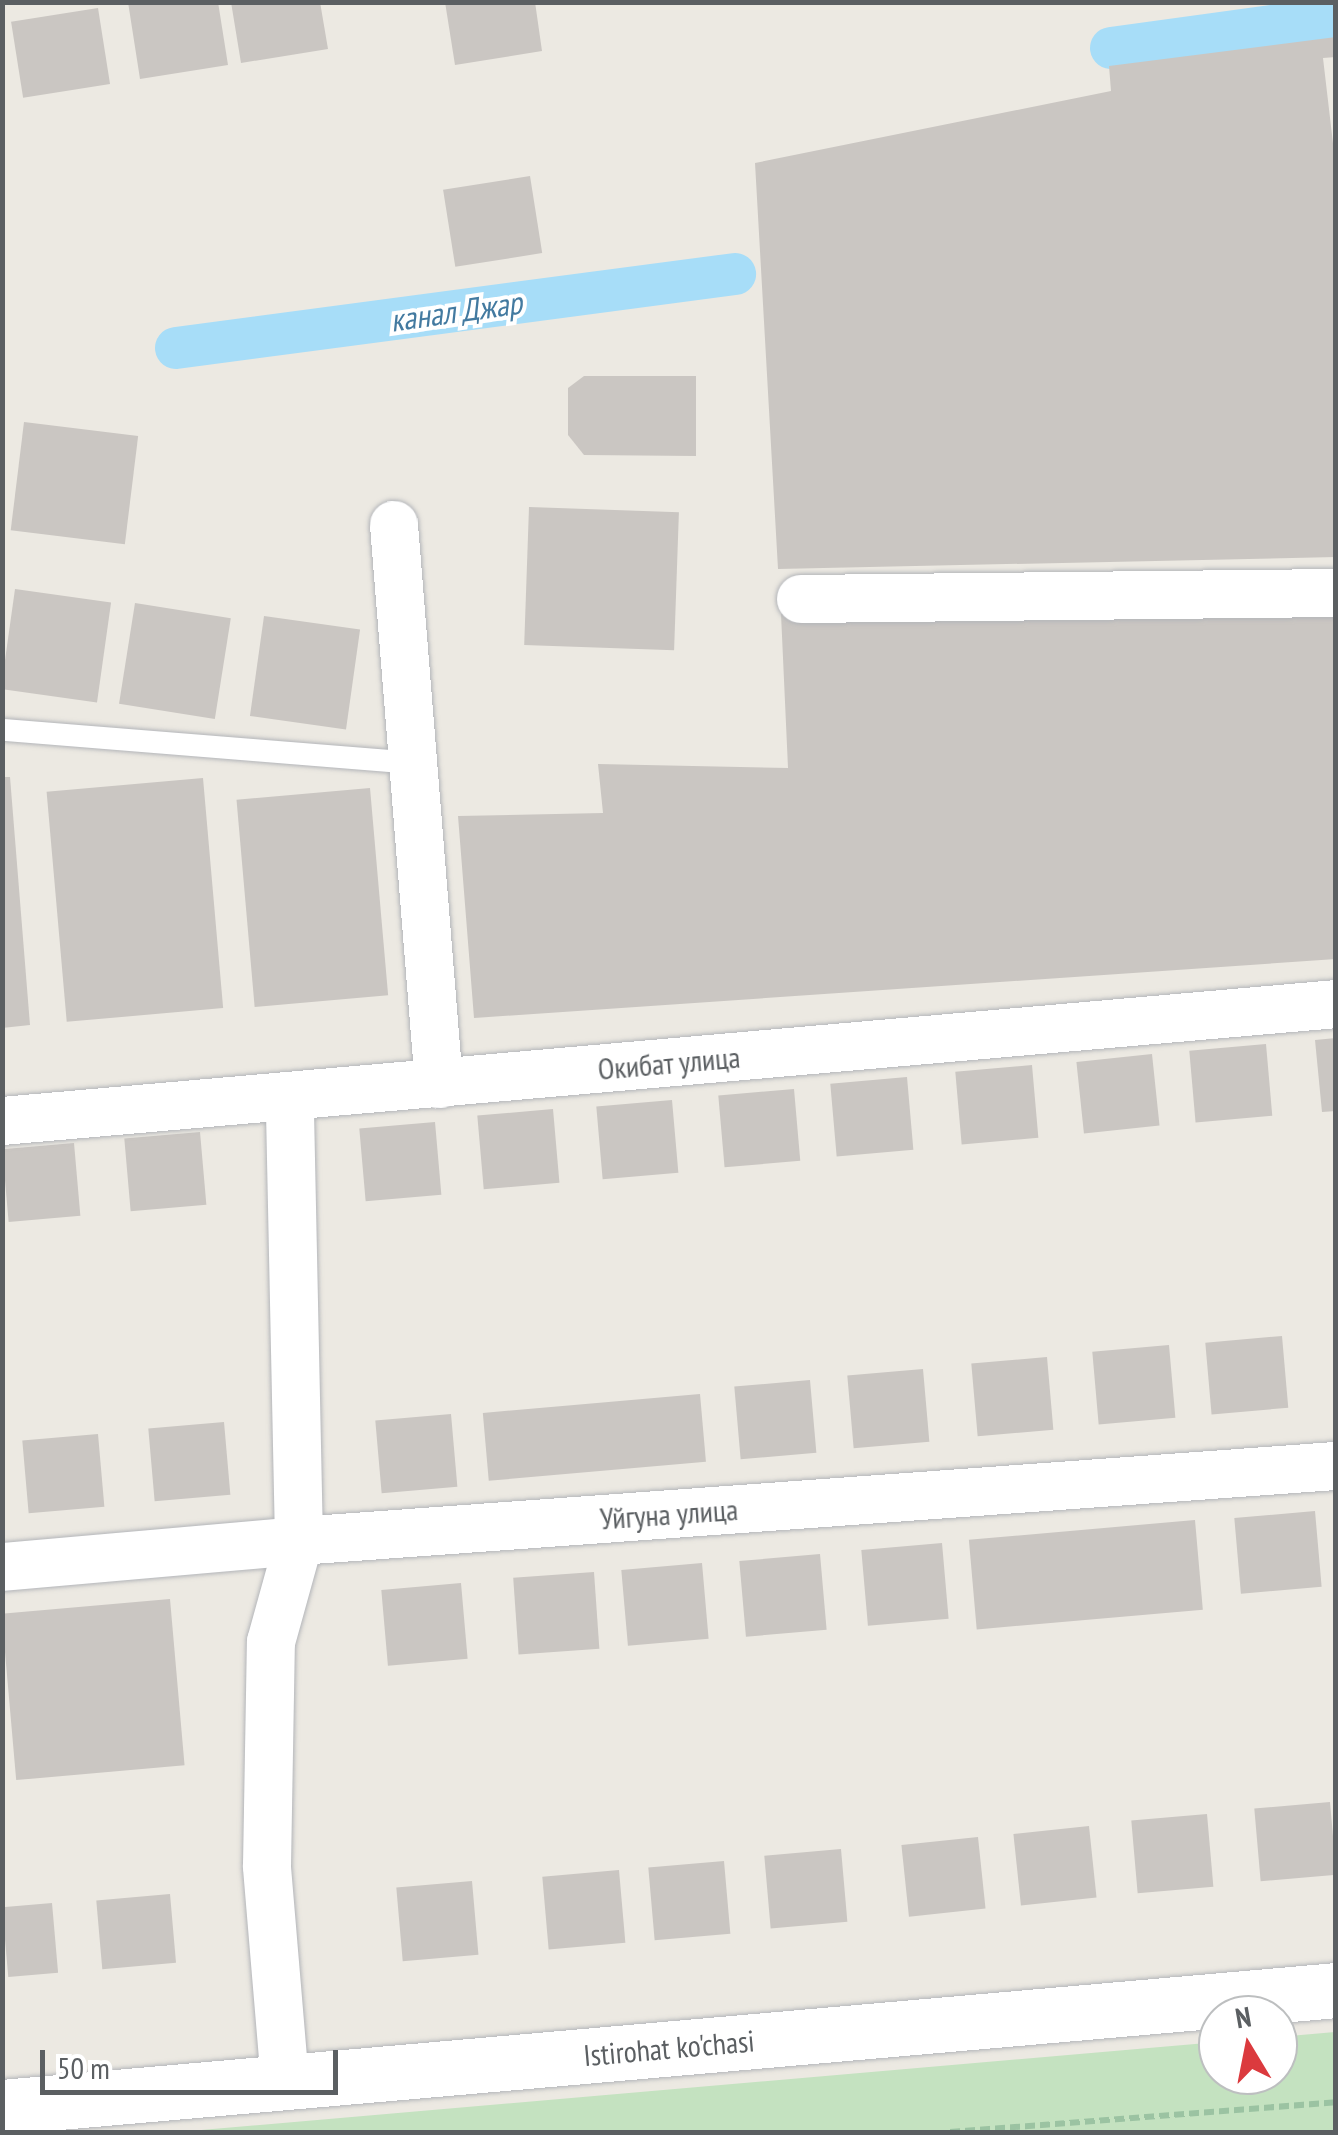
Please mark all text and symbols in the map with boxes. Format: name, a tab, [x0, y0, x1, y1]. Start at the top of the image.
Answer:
water label: канал Джар	[388, 283, 524, 339]
street label: Окибат улица	[596, 1039, 742, 1087]
street label: Уйгуна улица	[599, 1491, 739, 1537]
north arrow	[1198, 1995, 1298, 2095]
text: N	[1232, 1997, 1254, 2036]
street label: Istirohat ko'chasi	[582, 2023, 756, 2073]
scale bar	[45, 2030, 342, 2092]
text: 50 m	[57, 2048, 110, 2087]

